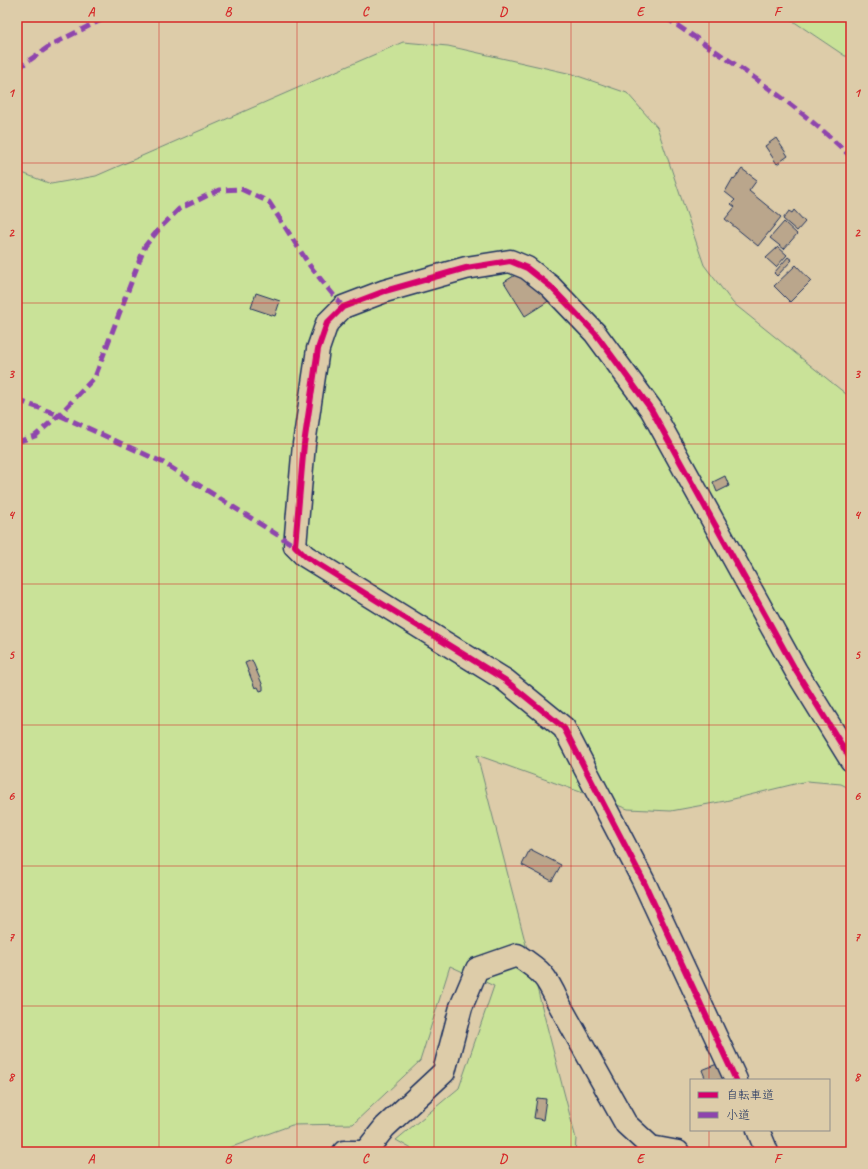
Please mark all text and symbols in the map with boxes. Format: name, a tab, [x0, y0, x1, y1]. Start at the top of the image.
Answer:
text: A	[88, 4, 96, 20]
text: B	[225, 4, 233, 20]
text: C	[362, 4, 370, 20]
text: D	[499, 4, 508, 20]
text: E	[637, 4, 646, 20]
text: F	[774, 4, 783, 20]
text: 1	[8, 85, 16, 101]
text: 1	[854, 85, 862, 101]
text: 2	[8, 225, 15, 241]
text: 2	[854, 225, 861, 241]
text: 3	[8, 366, 15, 382]
text: 3	[854, 366, 861, 382]
text: 4	[8, 507, 16, 523]
text: 4	[854, 507, 862, 523]
text: 5	[8, 647, 15, 663]
text: 5	[854, 647, 861, 663]
text: 6	[8, 788, 15, 804]
text: 6	[854, 788, 861, 804]
text: 7	[8, 929, 15, 945]
text: 7	[854, 929, 861, 945]
text: 8	[8, 1069, 16, 1085]
text: 8	[854, 1069, 862, 1085]
legend	[690, 1079, 830, 1131]
text: 自転車道	[726, 1087, 774, 1103]
text: 小道	[726, 1107, 750, 1123]
text: A	[88, 1151, 96, 1167]
text: B	[225, 1151, 233, 1167]
text: C	[362, 1151, 370, 1167]
text: D	[499, 1151, 508, 1167]
text: E	[637, 1151, 646, 1167]
text: F	[774, 1151, 783, 1167]

